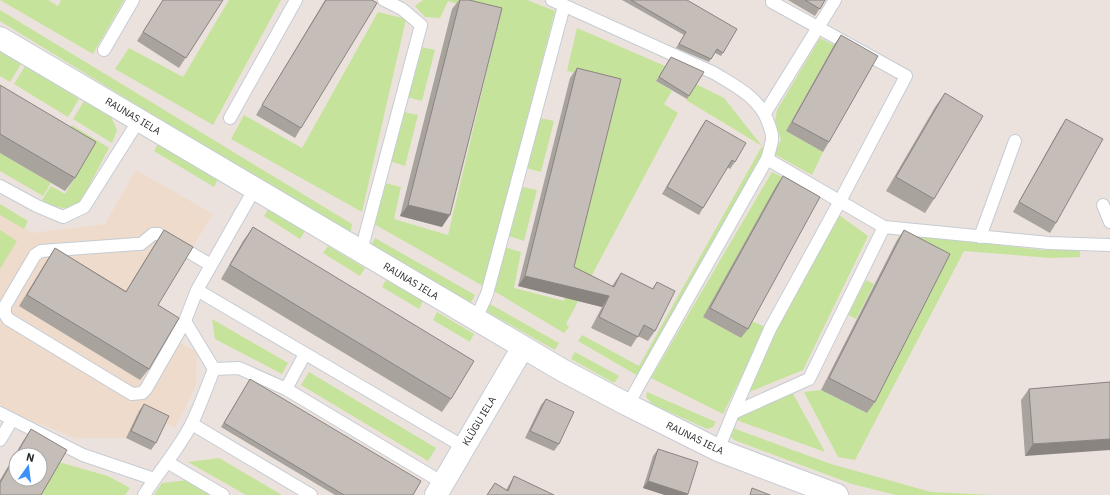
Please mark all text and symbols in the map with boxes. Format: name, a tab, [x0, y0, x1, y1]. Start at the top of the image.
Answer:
street label: RAUNAS IELA	[103, 94, 164, 138]
street label: RAUNAS IELA	[381, 259, 442, 303]
street label: KLŪGU IELA	[459, 393, 499, 448]
street label: RAUNAS IELA	[664, 418, 726, 458]
north arrow	[8, 447, 48, 487]
text: N	[25, 450, 36, 465]

